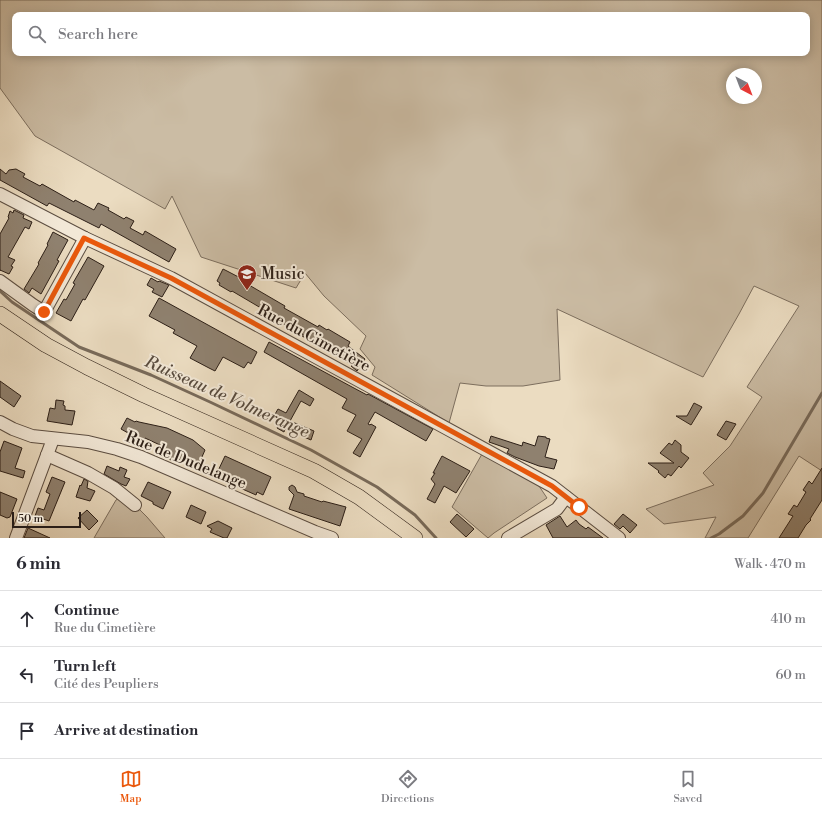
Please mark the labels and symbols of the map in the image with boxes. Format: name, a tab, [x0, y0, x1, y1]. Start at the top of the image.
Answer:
north arrow	[726, 68, 762, 104]
school or university icon: Music	[236, 263, 258, 291]
place label: Music	[261, 264, 305, 284]
street label: Rue du Cimetière	[254, 300, 374, 376]
route end	[35, 303, 53, 321]
water label: Ruisseau de Volmerange	[140, 350, 313, 443]
street label: Rue de Dudelange	[122, 427, 250, 493]
route start	[570, 498, 588, 516]
scale bar	[12, 510, 81, 529]

